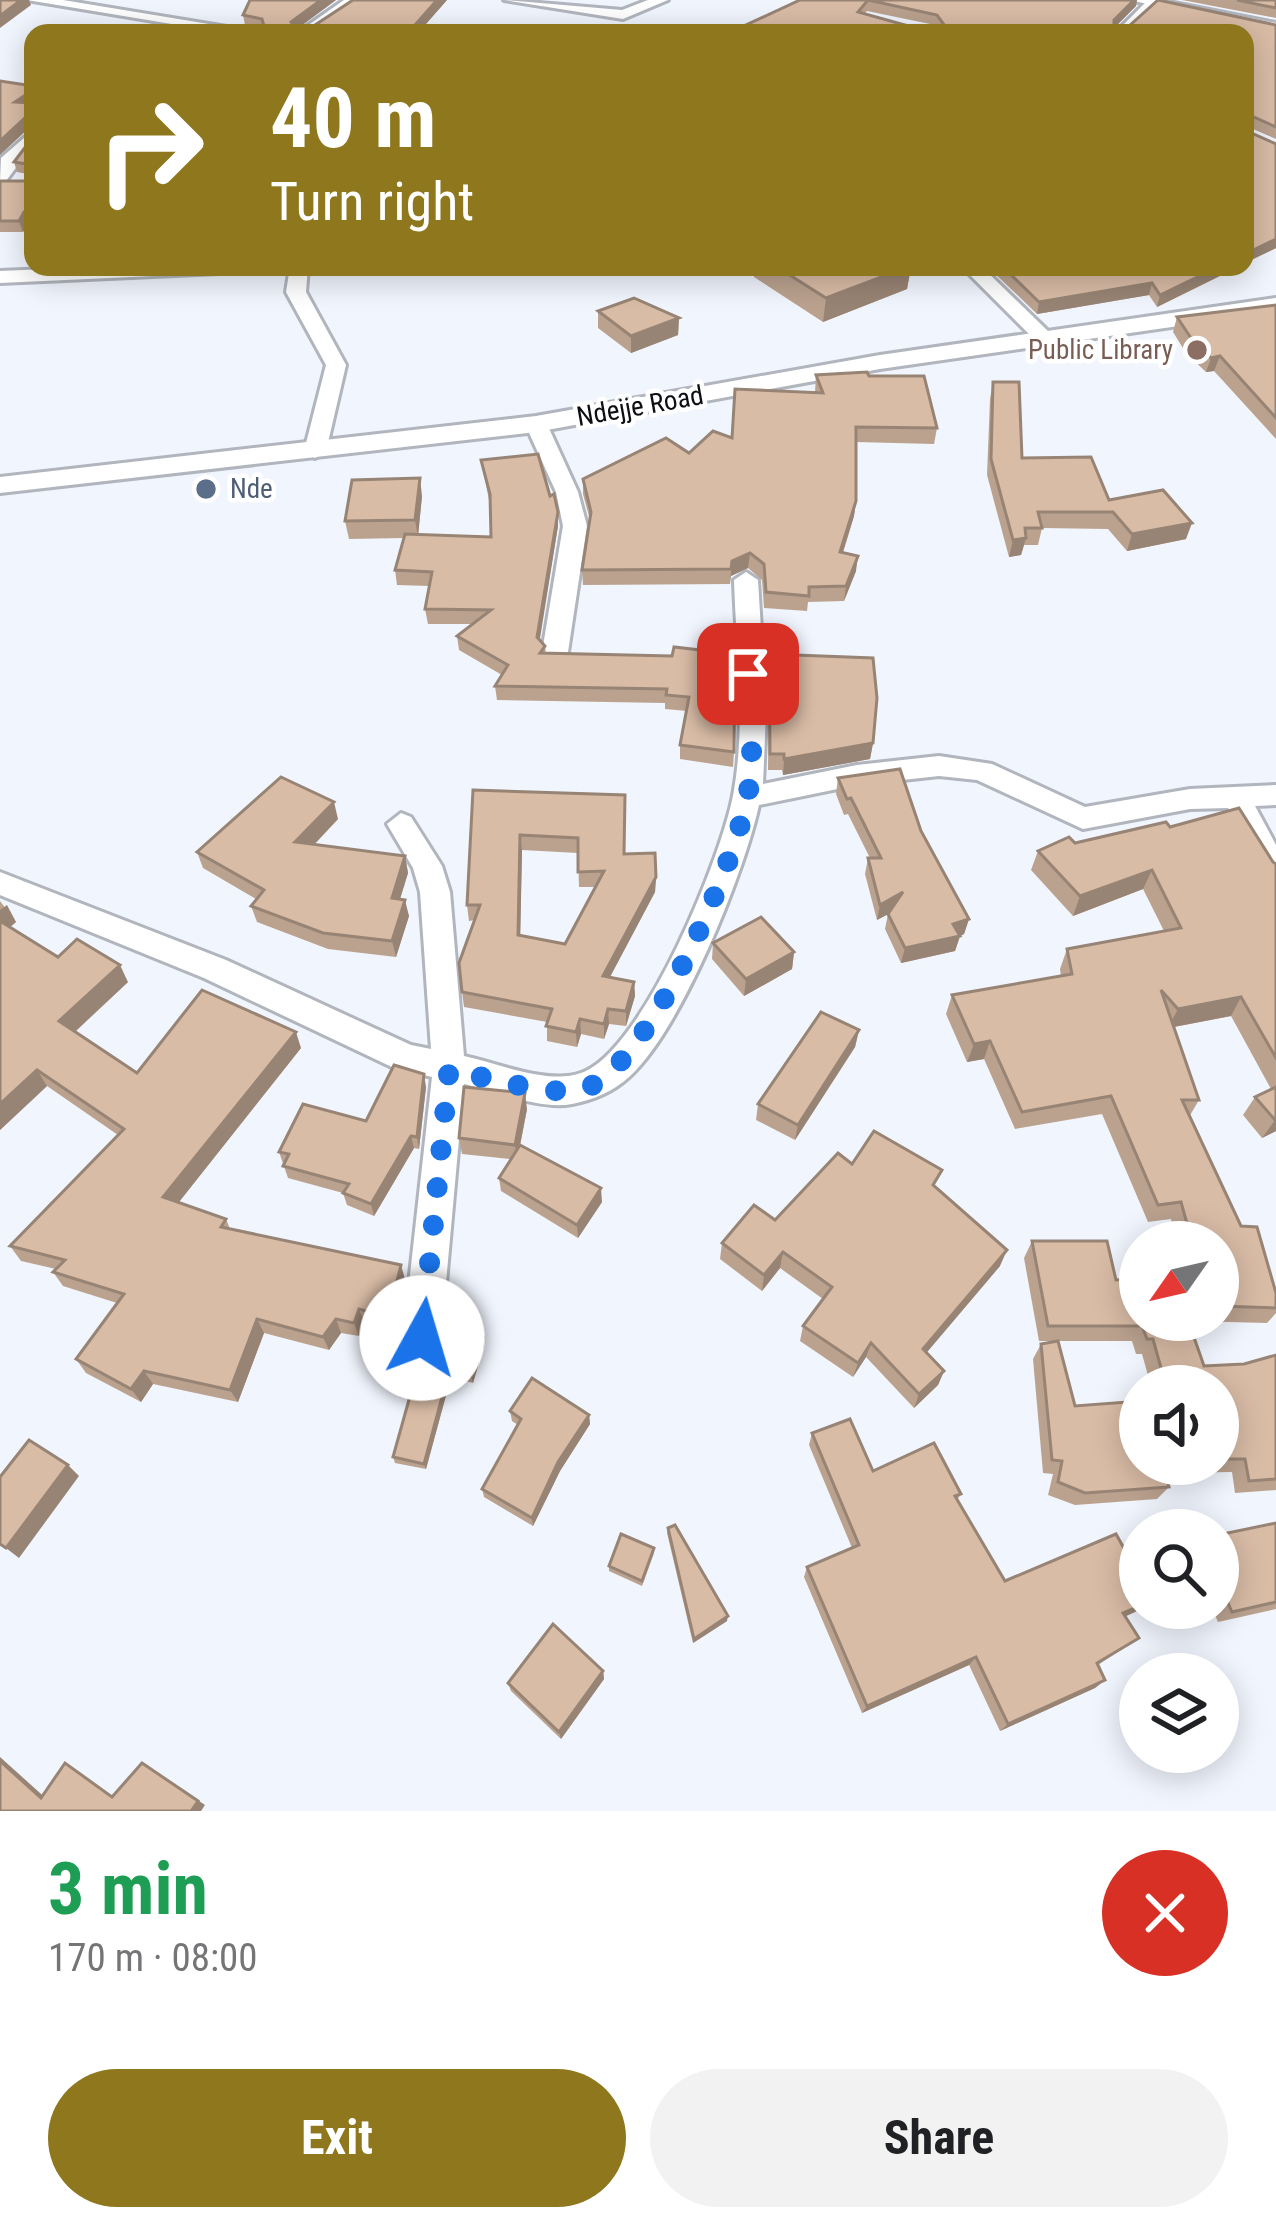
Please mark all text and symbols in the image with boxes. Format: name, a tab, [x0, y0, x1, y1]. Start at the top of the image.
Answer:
text: 40 m	[270, 69, 437, 168]
icon: right	[72, 72, 228, 228]
text: Turn right	[270, 170, 474, 233]
place label: Public Library	[1028, 334, 1173, 366]
marker: Public Library	[1184, 337, 1210, 363]
street label: Ndejje Road	[574, 379, 706, 433]
place label: Nde	[230, 473, 273, 505]
marker: Nde	[193, 476, 219, 502]
pin	[697, 623, 799, 725]
icon: arrive	[715, 641, 781, 707]
north arrow	[1119, 1221, 1239, 1341]
map controls	[1119, 1221, 1239, 1773]
position arrow	[359, 1275, 485, 1401]
button: sound	[1119, 1365, 1239, 1485]
button: search	[1119, 1509, 1239, 1629]
button: layers	[1119, 1653, 1239, 1773]
text: 3 min	[48, 1847, 208, 1932]
button: close	[1102, 1850, 1228, 1976]
text: 170 m · 08:00	[48, 1935, 258, 1981]
button: Exit	[48, 2069, 626, 2207]
button: Share	[650, 2069, 1228, 2207]

